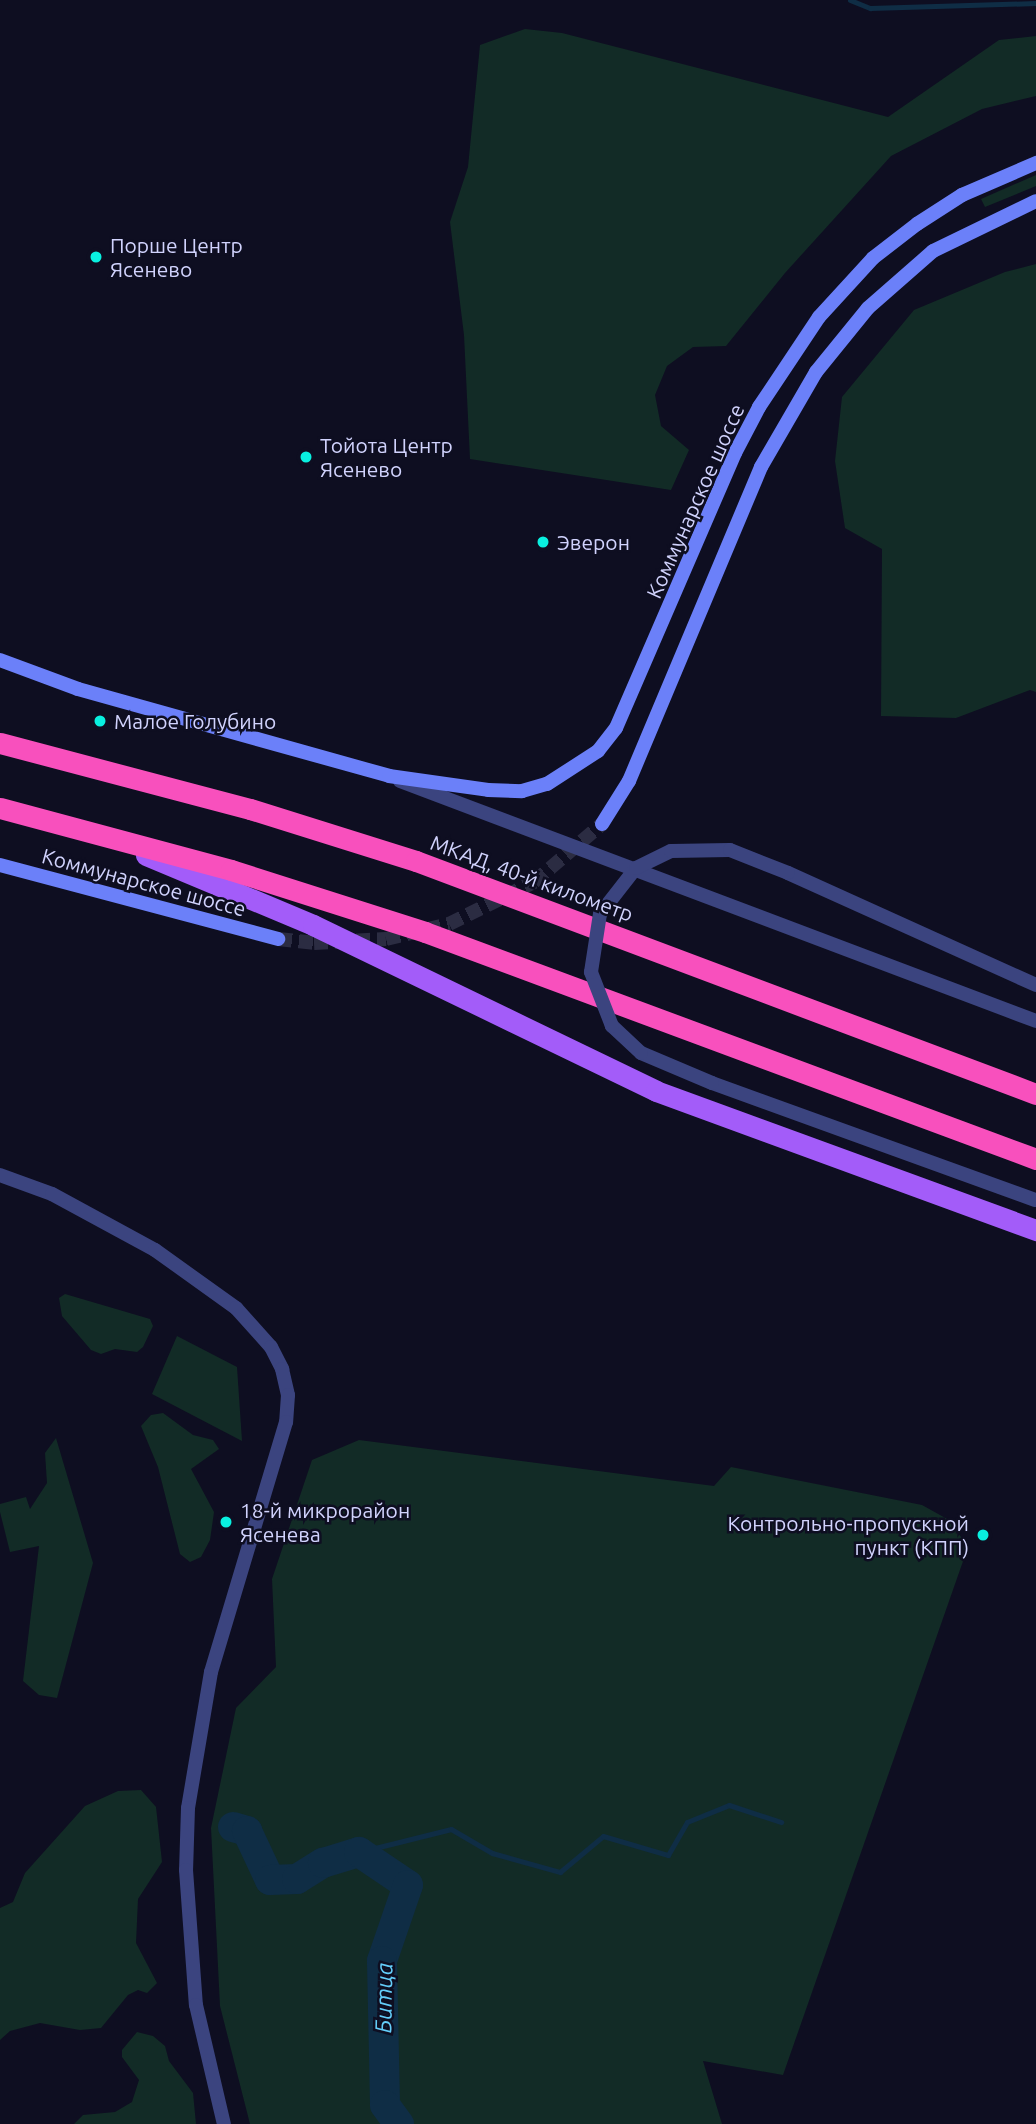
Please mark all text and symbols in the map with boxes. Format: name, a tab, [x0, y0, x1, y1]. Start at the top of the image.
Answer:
place label: Порше Центр Ясенево	[110, 232, 243, 282]
marker: Порше Центр Ясенево	[88, 249, 104, 265]
street label: Коммунарское шоссе	[641, 400, 749, 602]
place label: Тойота Центр Ясенево	[320, 432, 453, 482]
marker: Тойота Центр Ясенево	[298, 449, 314, 465]
place label: Эверон	[557, 529, 630, 555]
marker: Эверон	[535, 534, 551, 550]
place label: Малое Голубино	[114, 708, 276, 734]
marker: Малое Голубино	[92, 713, 108, 729]
street label: МКАД, 40-й километр	[427, 830, 637, 926]
street label: Коммунарское шоссе	[39, 843, 249, 921]
place label: 18-й микрорайон Ясенева	[240, 1497, 410, 1547]
place label: Контрольно-пропускной пункт (КПП)	[728, 1510, 969, 1560]
marker: 18-й микрорайон Ясенева	[218, 1514, 234, 1530]
marker: Контрольно-пропускной пункт (КПП)	[975, 1527, 991, 1543]
water label: Битца	[370, 1962, 398, 2034]

